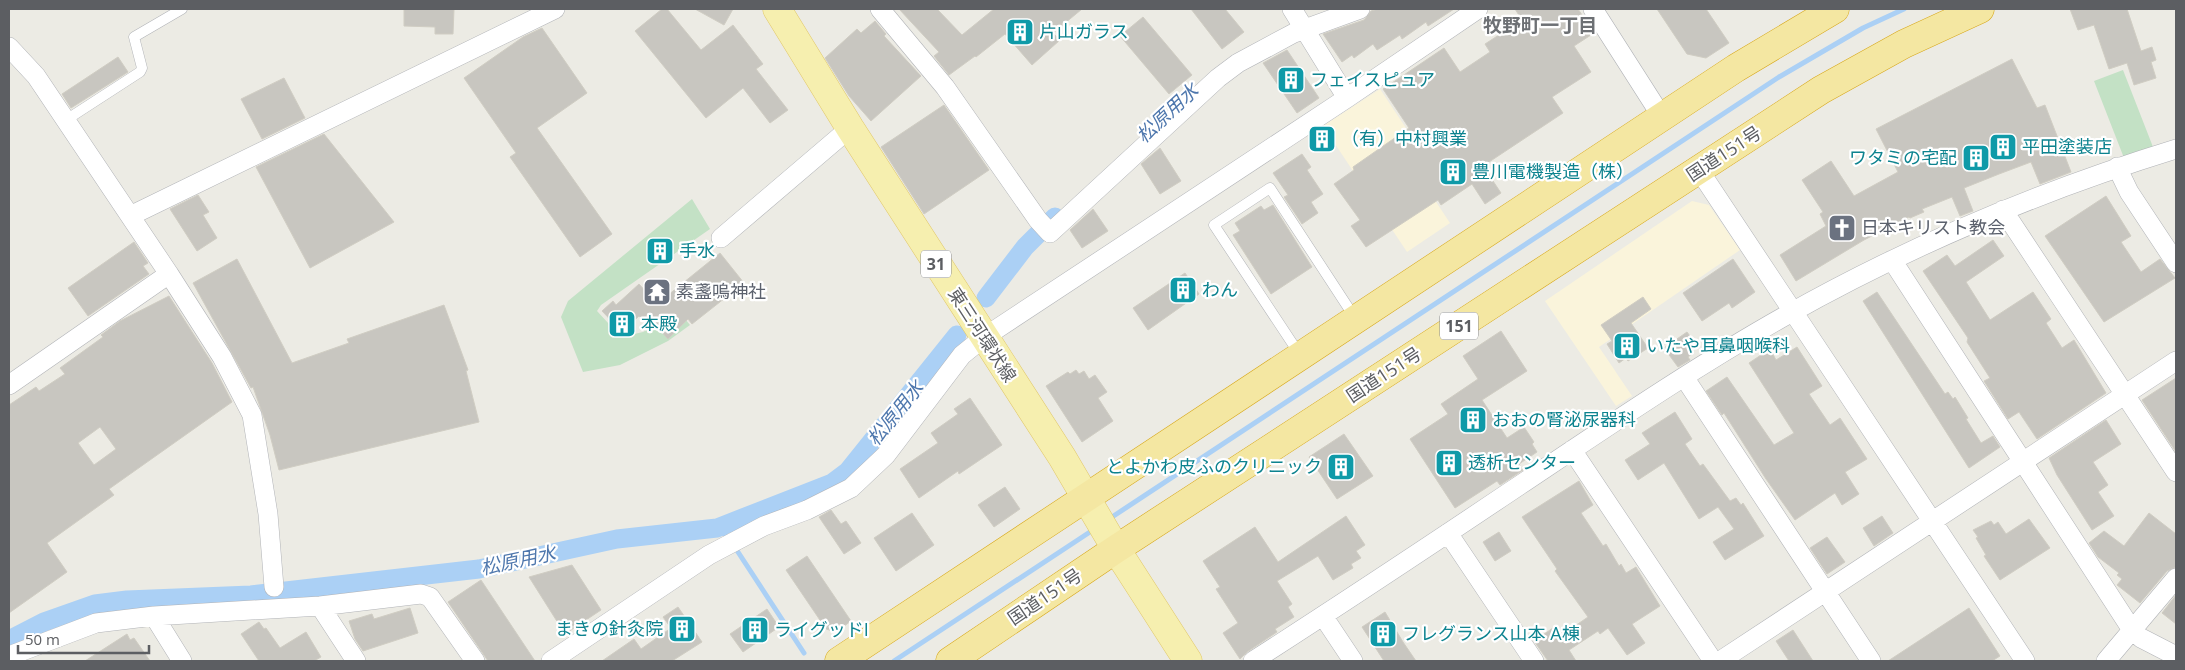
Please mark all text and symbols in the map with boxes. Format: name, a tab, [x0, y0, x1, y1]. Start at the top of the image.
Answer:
district label: 牧野町一丁目	[1483, 12, 1597, 38]
building icon: 片山ガラス	[1005, 17, 1035, 47]
place label: 片山ガラス	[1039, 19, 1129, 43]
building icon: フェイスピュア	[1276, 65, 1306, 95]
place label: フェイスピュア	[1310, 67, 1435, 91]
water label: 松原用水	[1130, 76, 1205, 148]
street label: 国道151号	[1681, 120, 1766, 186]
building icon: （有）中村興業	[1307, 124, 1337, 154]
place label: （有）中村興業	[1341, 126, 1467, 150]
building icon: 平田塗装店	[1988, 132, 2018, 162]
place label: 平田塗装店	[2022, 134, 2112, 158]
building icon: ワタミの宅配	[1961, 143, 1991, 173]
place label: ワタミの宅配	[1849, 145, 1957, 169]
building icon: 豊川電機製造（株）	[1438, 157, 1468, 187]
place label: 豊川電機製造（株）	[1472, 159, 1634, 183]
church icon: 日本キリスト教会	[1827, 213, 1857, 243]
place label: 日本キリスト教会	[1861, 215, 2005, 239]
building icon: 手水	[645, 236, 675, 266]
place label: 手水	[679, 238, 715, 262]
road number: 31	[921, 250, 951, 278]
building icon: わん	[1168, 275, 1198, 305]
temple icon: 素盞嗚神社	[642, 277, 672, 307]
place label: わん	[1202, 277, 1238, 301]
place label: 素盞嗚神社	[676, 279, 766, 303]
street label: 東三河環状線	[943, 283, 1022, 386]
building icon: 本殿	[607, 309, 637, 339]
place label: 本殿	[641, 311, 677, 335]
road number: 151	[1440, 312, 1478, 340]
building icon: いたや耳鼻咽喉科	[1612, 331, 1642, 361]
place label: いたや耳鼻咽喉科	[1646, 333, 1790, 357]
street label: 国道151号	[1341, 341, 1426, 407]
water label: 松原用水	[861, 374, 930, 451]
building icon: おおの腎泌尿器科	[1458, 405, 1488, 435]
place label: おおの腎泌尿器科	[1492, 407, 1636, 431]
building icon: 透析センター	[1434, 448, 1464, 478]
place label: 透析センター	[1468, 450, 1576, 474]
building icon: とよかわ皮ふのクリニック	[1326, 452, 1356, 482]
place label: とよかわ皮ふのクリニック	[1106, 454, 1322, 478]
water label: 松原用水	[478, 539, 560, 581]
street label: 国道151号	[1003, 562, 1086, 630]
building icon: まきの針灸院	[667, 614, 697, 644]
building icon: ライグッドI	[740, 615, 770, 645]
place label: まきの針灸院	[555, 616, 663, 640]
place label: ライグッドI	[774, 617, 869, 641]
building icon: フレグランス山本 A棟	[1368, 619, 1398, 649]
place label: フレグランス山本 A棟	[1402, 621, 1580, 645]
scale bar	[18, 622, 149, 654]
text: 50 m	[25, 629, 60, 649]

